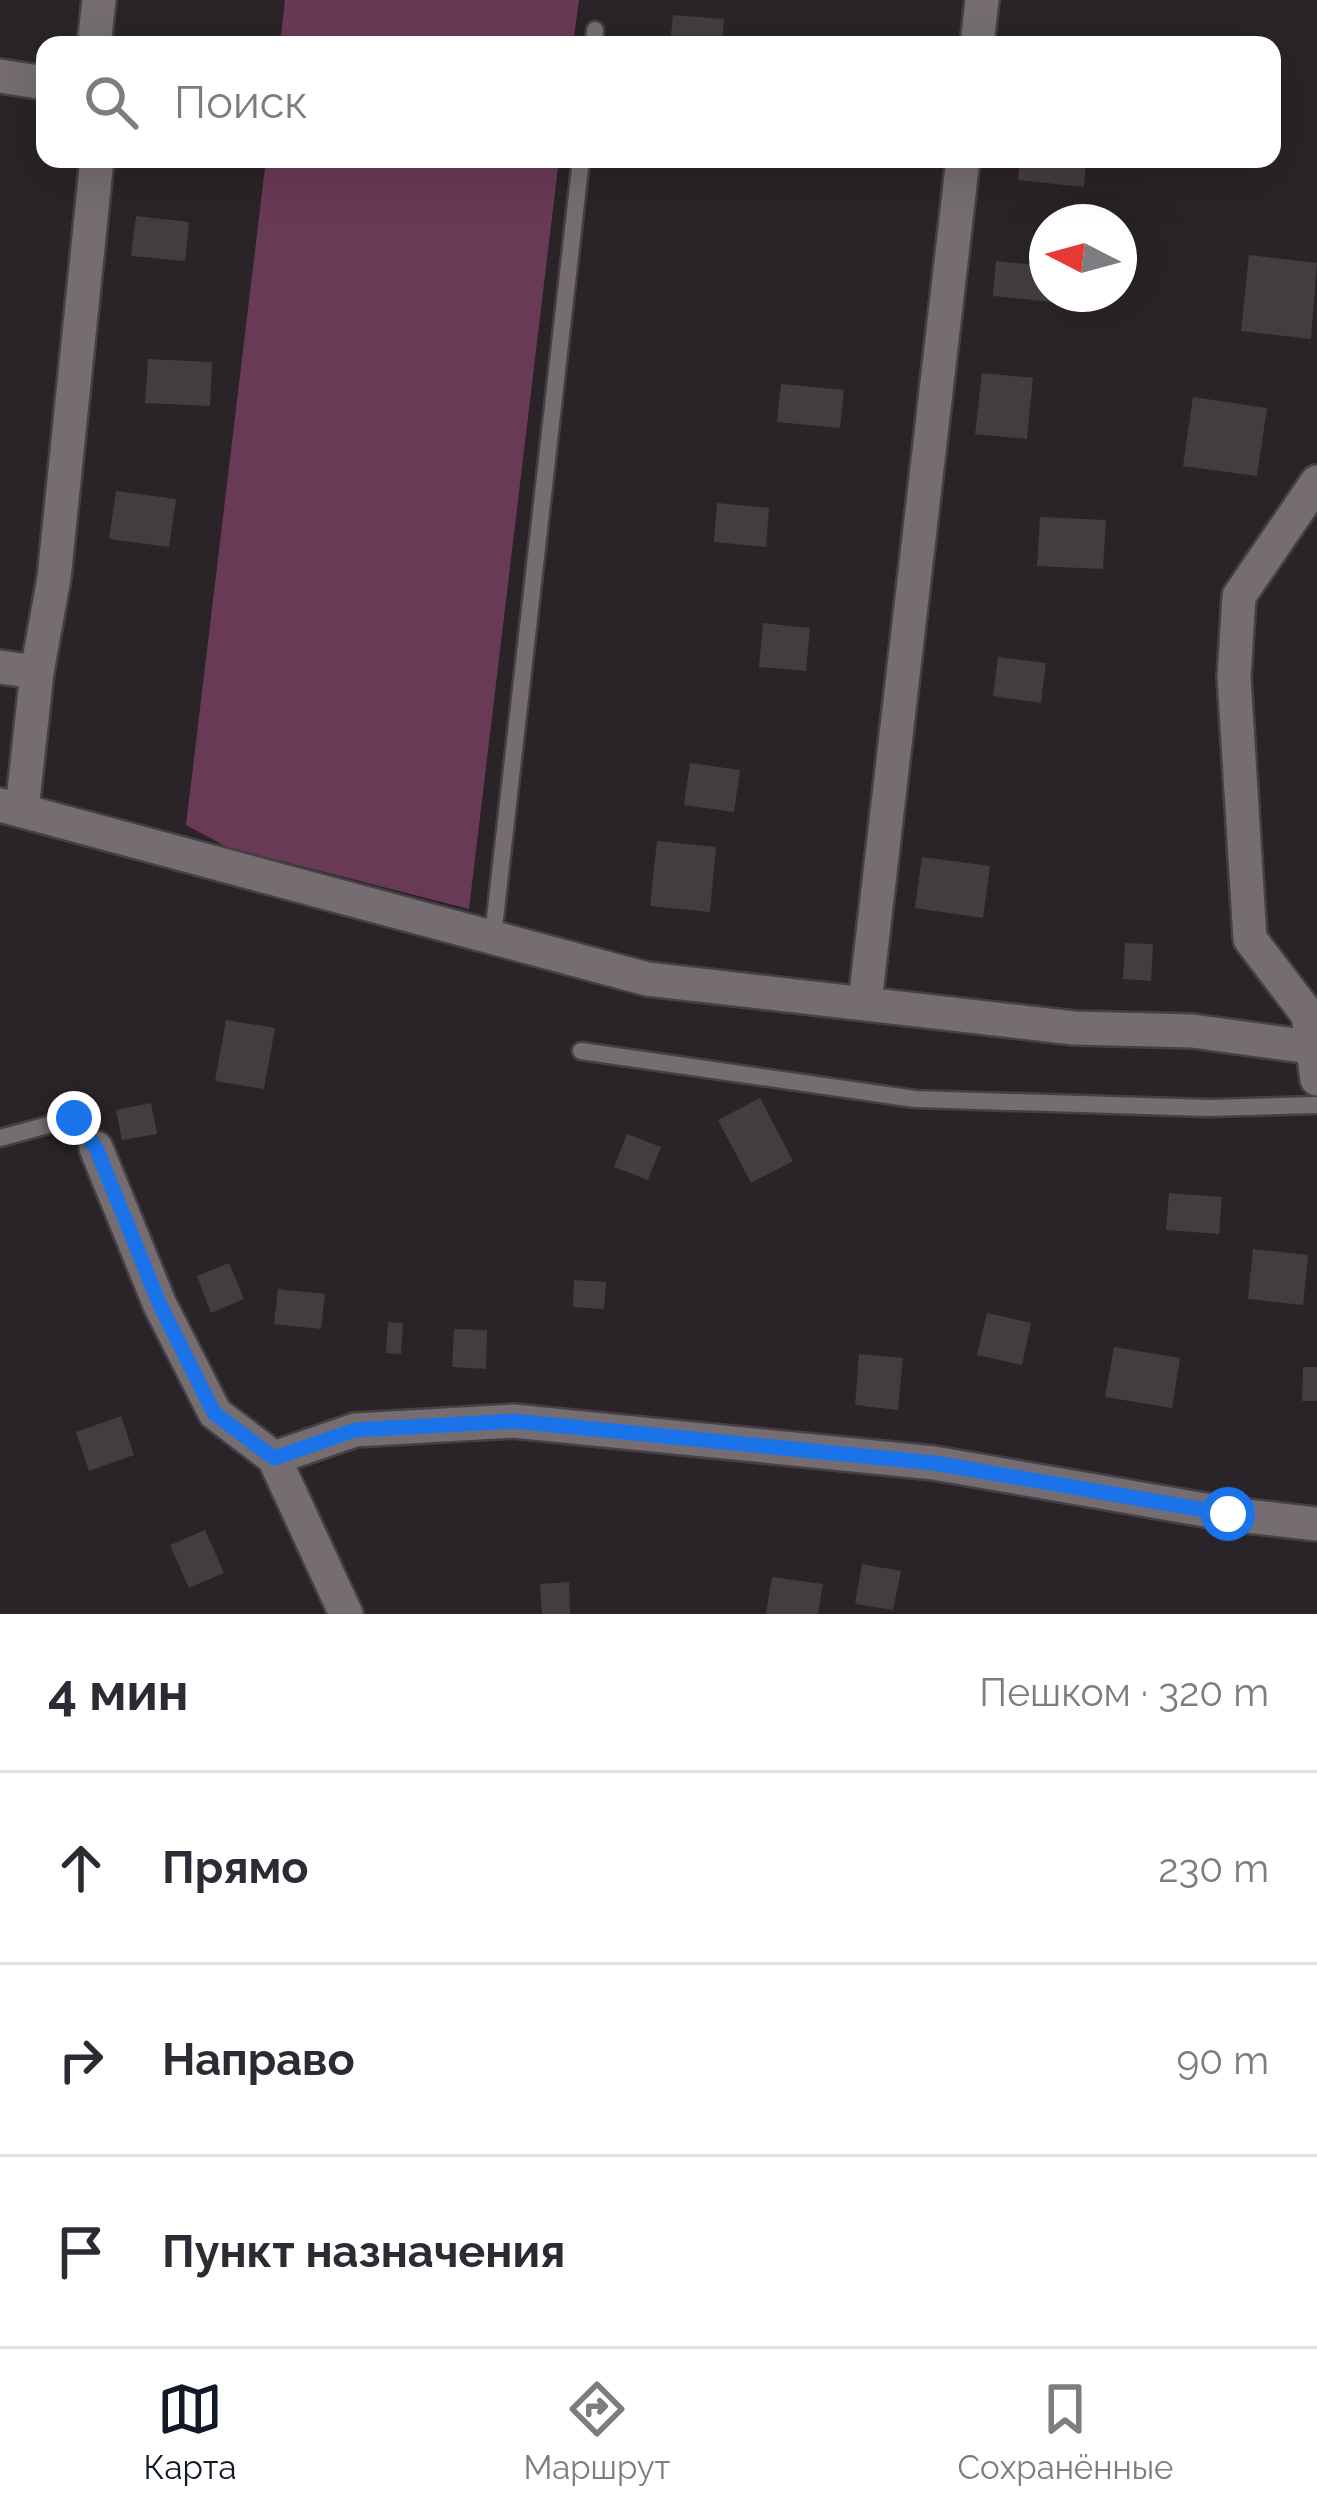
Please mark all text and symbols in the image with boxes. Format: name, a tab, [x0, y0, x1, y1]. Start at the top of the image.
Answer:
search box	[36, 36, 1281, 168]
icon: search	[78, 69, 144, 135]
text: Поиск	[174, 76, 308, 129]
north arrow	[1029, 204, 1137, 312]
route end	[47, 1091, 101, 1145]
route start	[1201, 1487, 1255, 1541]
text: 4 мин	[48, 1662, 189, 1722]
text: Пешком · 320 m	[979, 1669, 1269, 1715]
icon: ahead	[48, 1835, 114, 1901]
text: Прямо	[162, 1841, 309, 1894]
text: 230 m	[1158, 1845, 1269, 1891]
icon: right	[48, 2027, 114, 2093]
text: Направо	[162, 2033, 355, 2086]
text: 90 m	[1176, 2037, 1269, 2083]
icon: arrive	[48, 2219, 114, 2285]
text: Пункт назначения	[162, 2225, 565, 2278]
tab: Карта	[144, 2376, 236, 2487]
tab: Маршрут	[523, 2376, 670, 2487]
tab: Сохранённые	[957, 2376, 1173, 2487]

